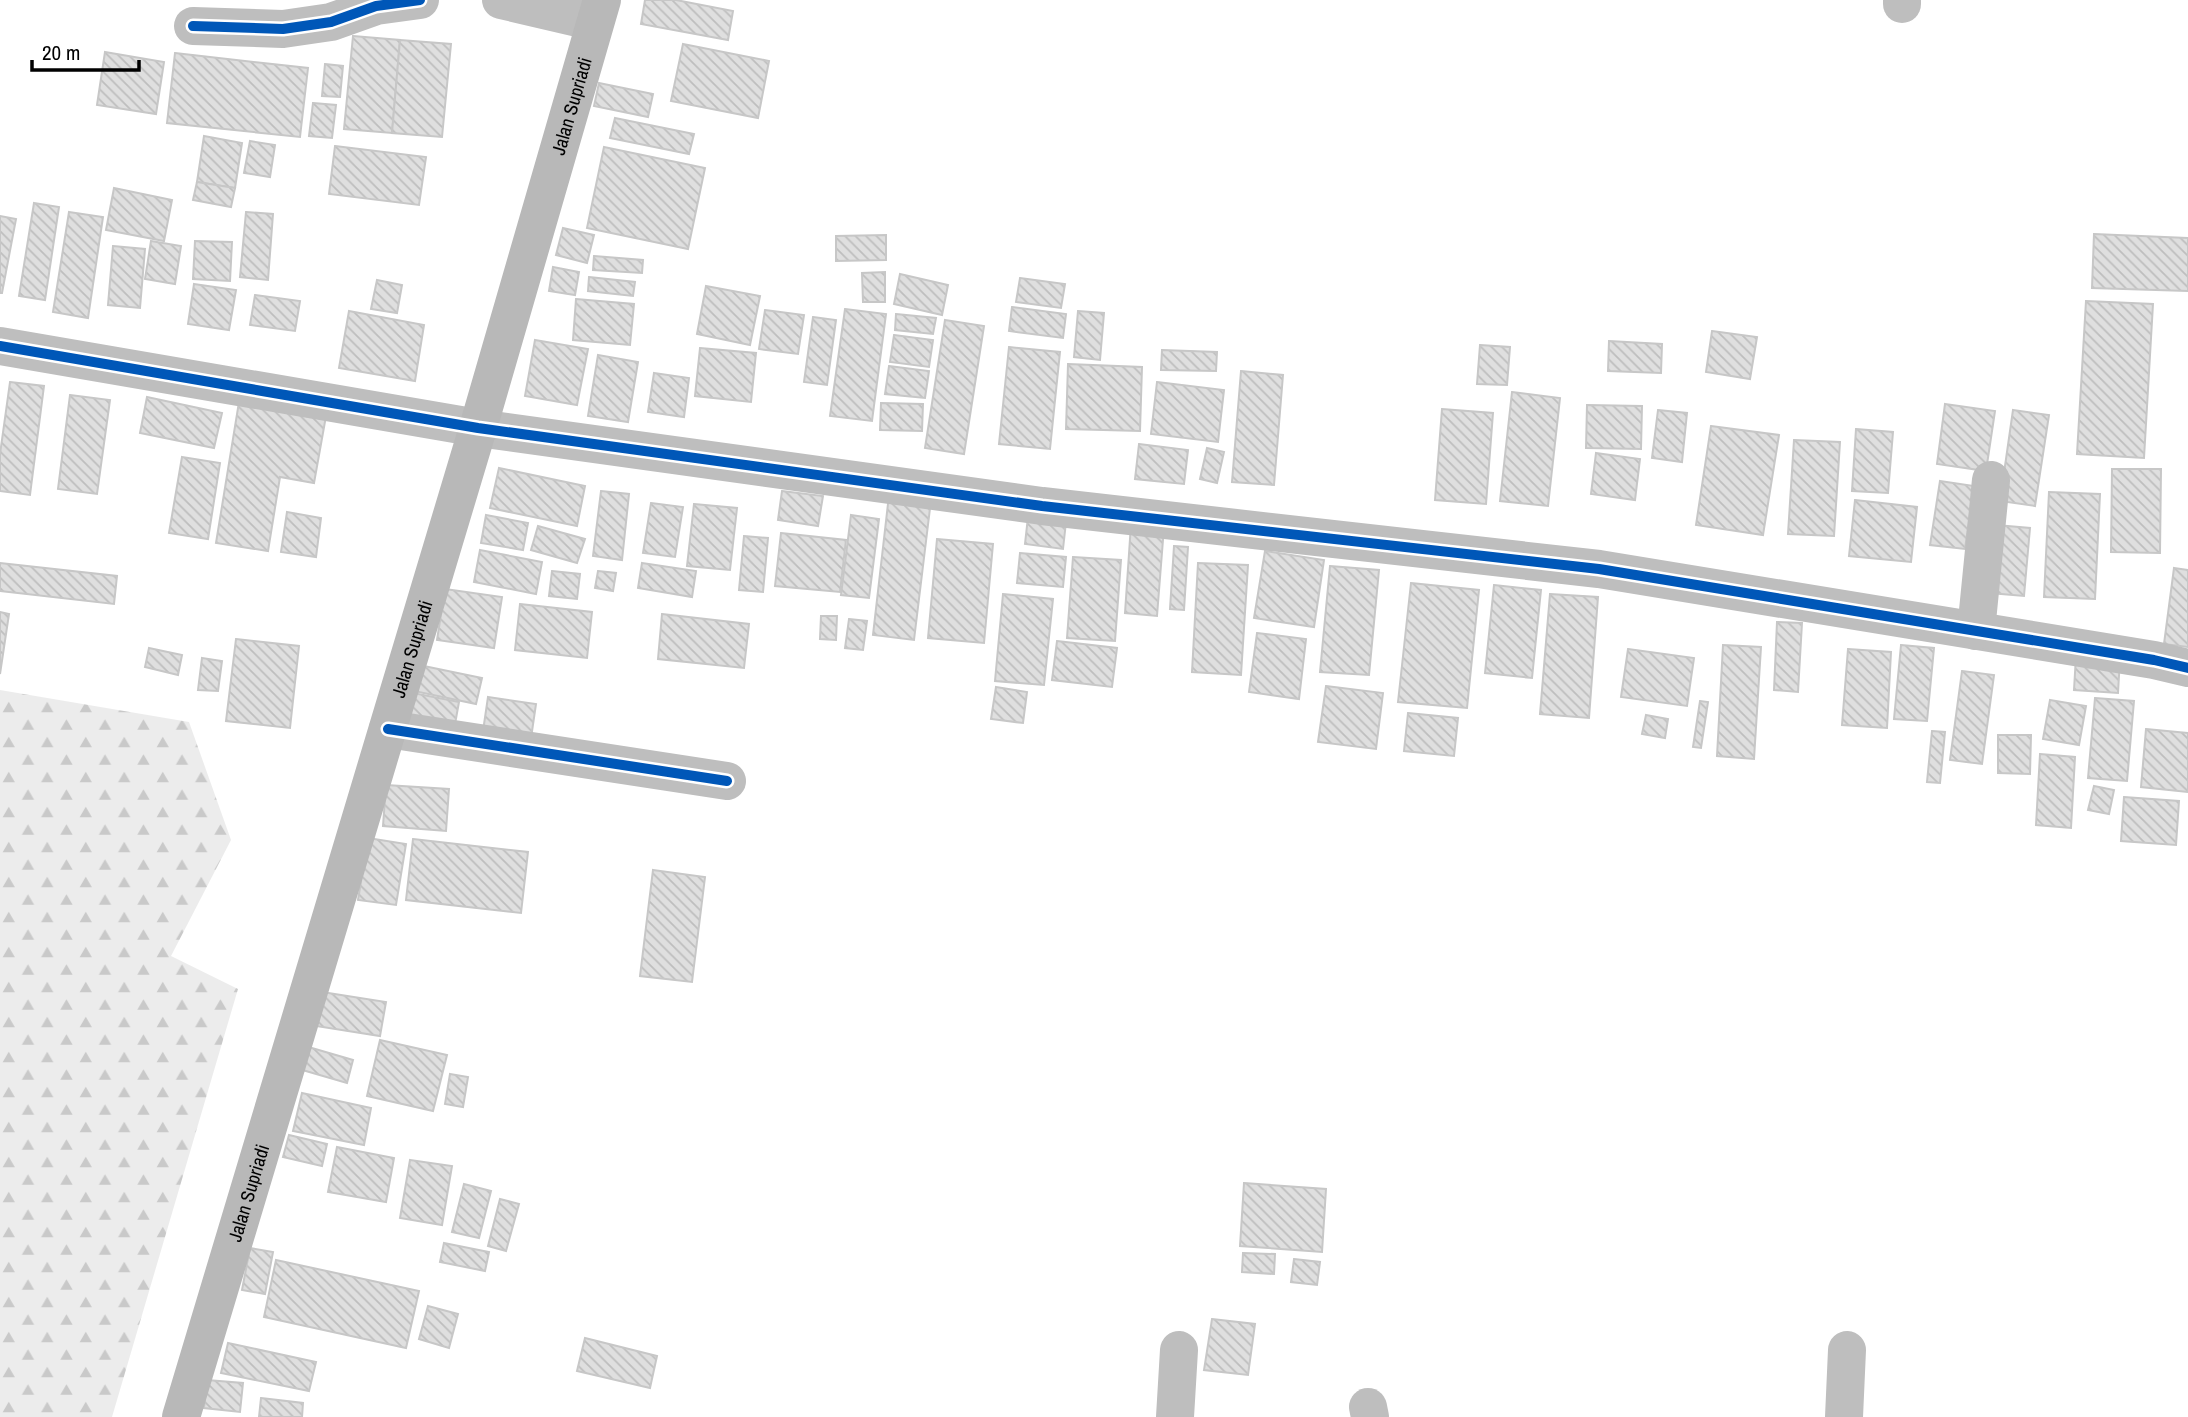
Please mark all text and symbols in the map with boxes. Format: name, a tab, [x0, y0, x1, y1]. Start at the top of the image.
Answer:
scale bar	[32, 28, 138, 72]
text: 20 m	[42, 38, 80, 67]
street label: Jalan Supriadi	[545, 54, 598, 158]
street label: Jalan Supriadi	[385, 597, 439, 701]
street label: Jalan Supriadi	[221, 1141, 275, 1245]

